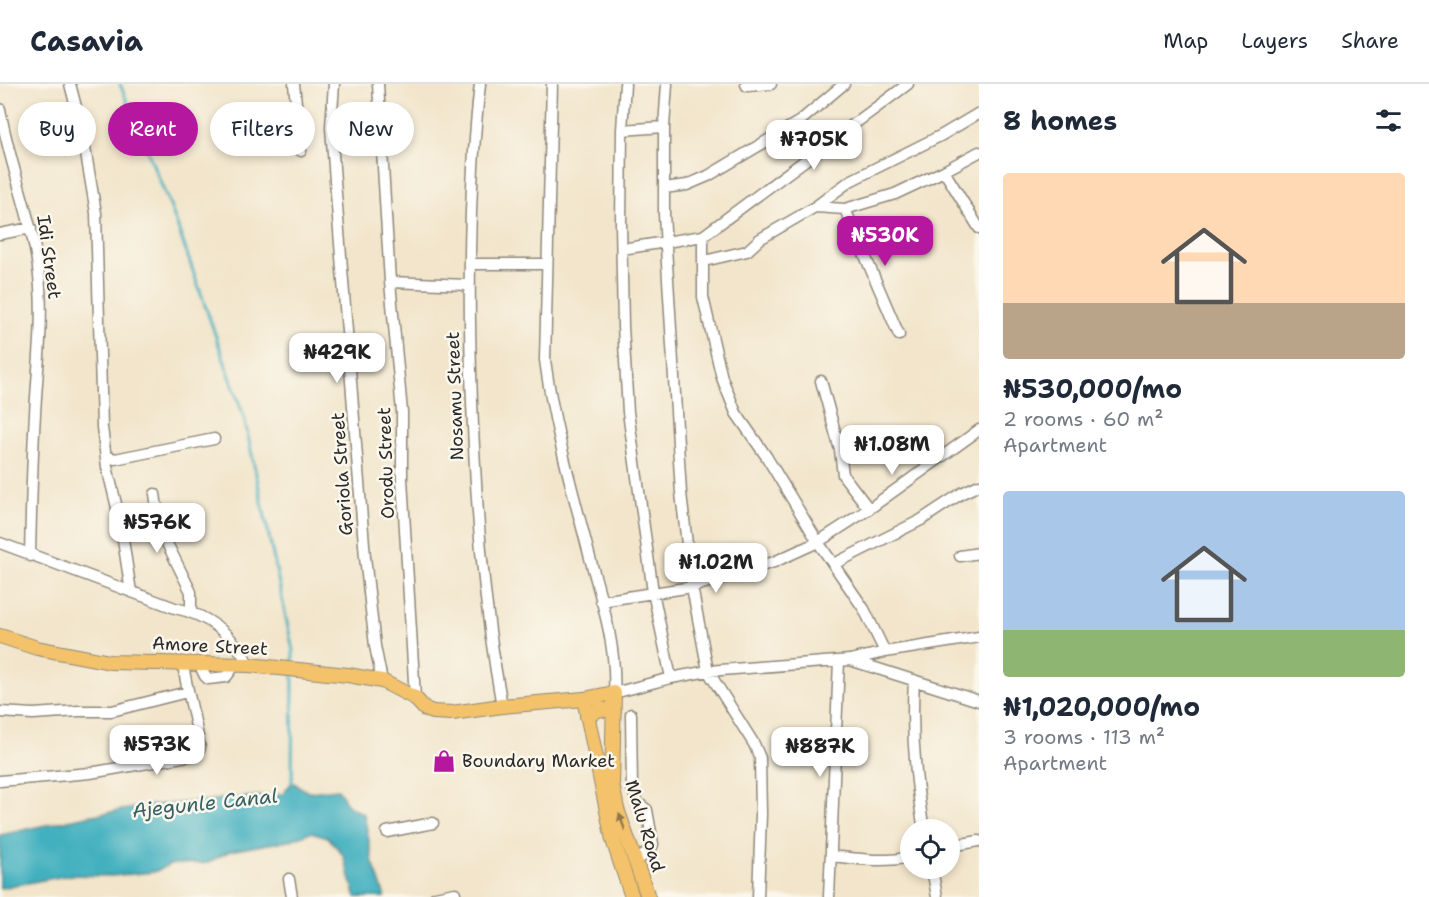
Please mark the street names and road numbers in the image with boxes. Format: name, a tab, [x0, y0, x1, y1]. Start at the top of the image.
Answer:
street label: Idi Street	[31, 213, 67, 301]
street label: Nosamu Street	[441, 331, 469, 461]
street label: Orodu Street	[372, 407, 400, 519]
street label: Goriola Street	[326, 411, 358, 536]
street label: Amore Street	[152, 631, 269, 661]
street label: Malu Road	[620, 777, 670, 875]

